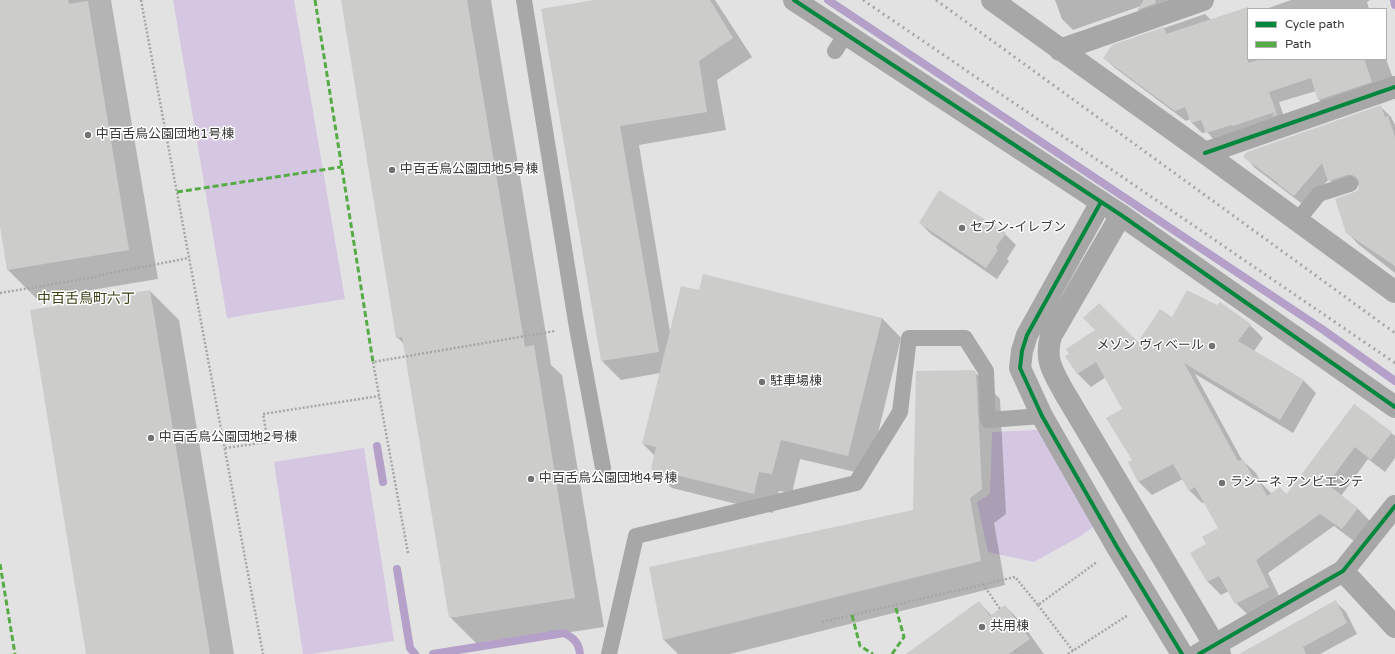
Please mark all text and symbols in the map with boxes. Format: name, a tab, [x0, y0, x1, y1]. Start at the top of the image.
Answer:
legend	[1247, 8, 1387, 60]
text: Cycle path	[1285, 17, 1344, 31]
text: Path	[1285, 37, 1311, 51]
place label: 中百舌鳥公園団地1号棟	[96, 127, 234, 143]
marker: 中百舌鳥公園団地1号棟	[83, 130, 93, 140]
place label: 中百舌鳥公園団地5号棟	[400, 162, 538, 178]
marker: 中百舌鳥公園団地5号棟	[387, 165, 397, 175]
place label: セブン-イレブン	[970, 220, 1066, 236]
marker: セブン-イレブン	[957, 223, 967, 233]
district label: 中百舌鳥町六丁	[37, 291, 135, 307]
place label: メゾン ヴィベール	[1097, 338, 1204, 354]
marker: メゾン ヴィベール	[1207, 341, 1217, 351]
place label: 駐車場棟	[770, 374, 822, 390]
marker: 駐車場棟	[757, 377, 767, 387]
place label: 中百舌鳥公園団地2号棟	[159, 430, 297, 446]
marker: 中百舌鳥公園団地2号棟	[146, 433, 156, 443]
place label: 中百舌鳥公園団地4号棟	[539, 471, 677, 487]
marker: 中百舌鳥公園団地4号棟	[526, 474, 536, 484]
place label: ラシーネ アンビエンテ	[1230, 475, 1363, 491]
marker: ラシーネ アンビエンテ	[1217, 478, 1227, 488]
place label: 共用棟	[990, 619, 1029, 635]
marker: 共用棟	[977, 622, 987, 632]

